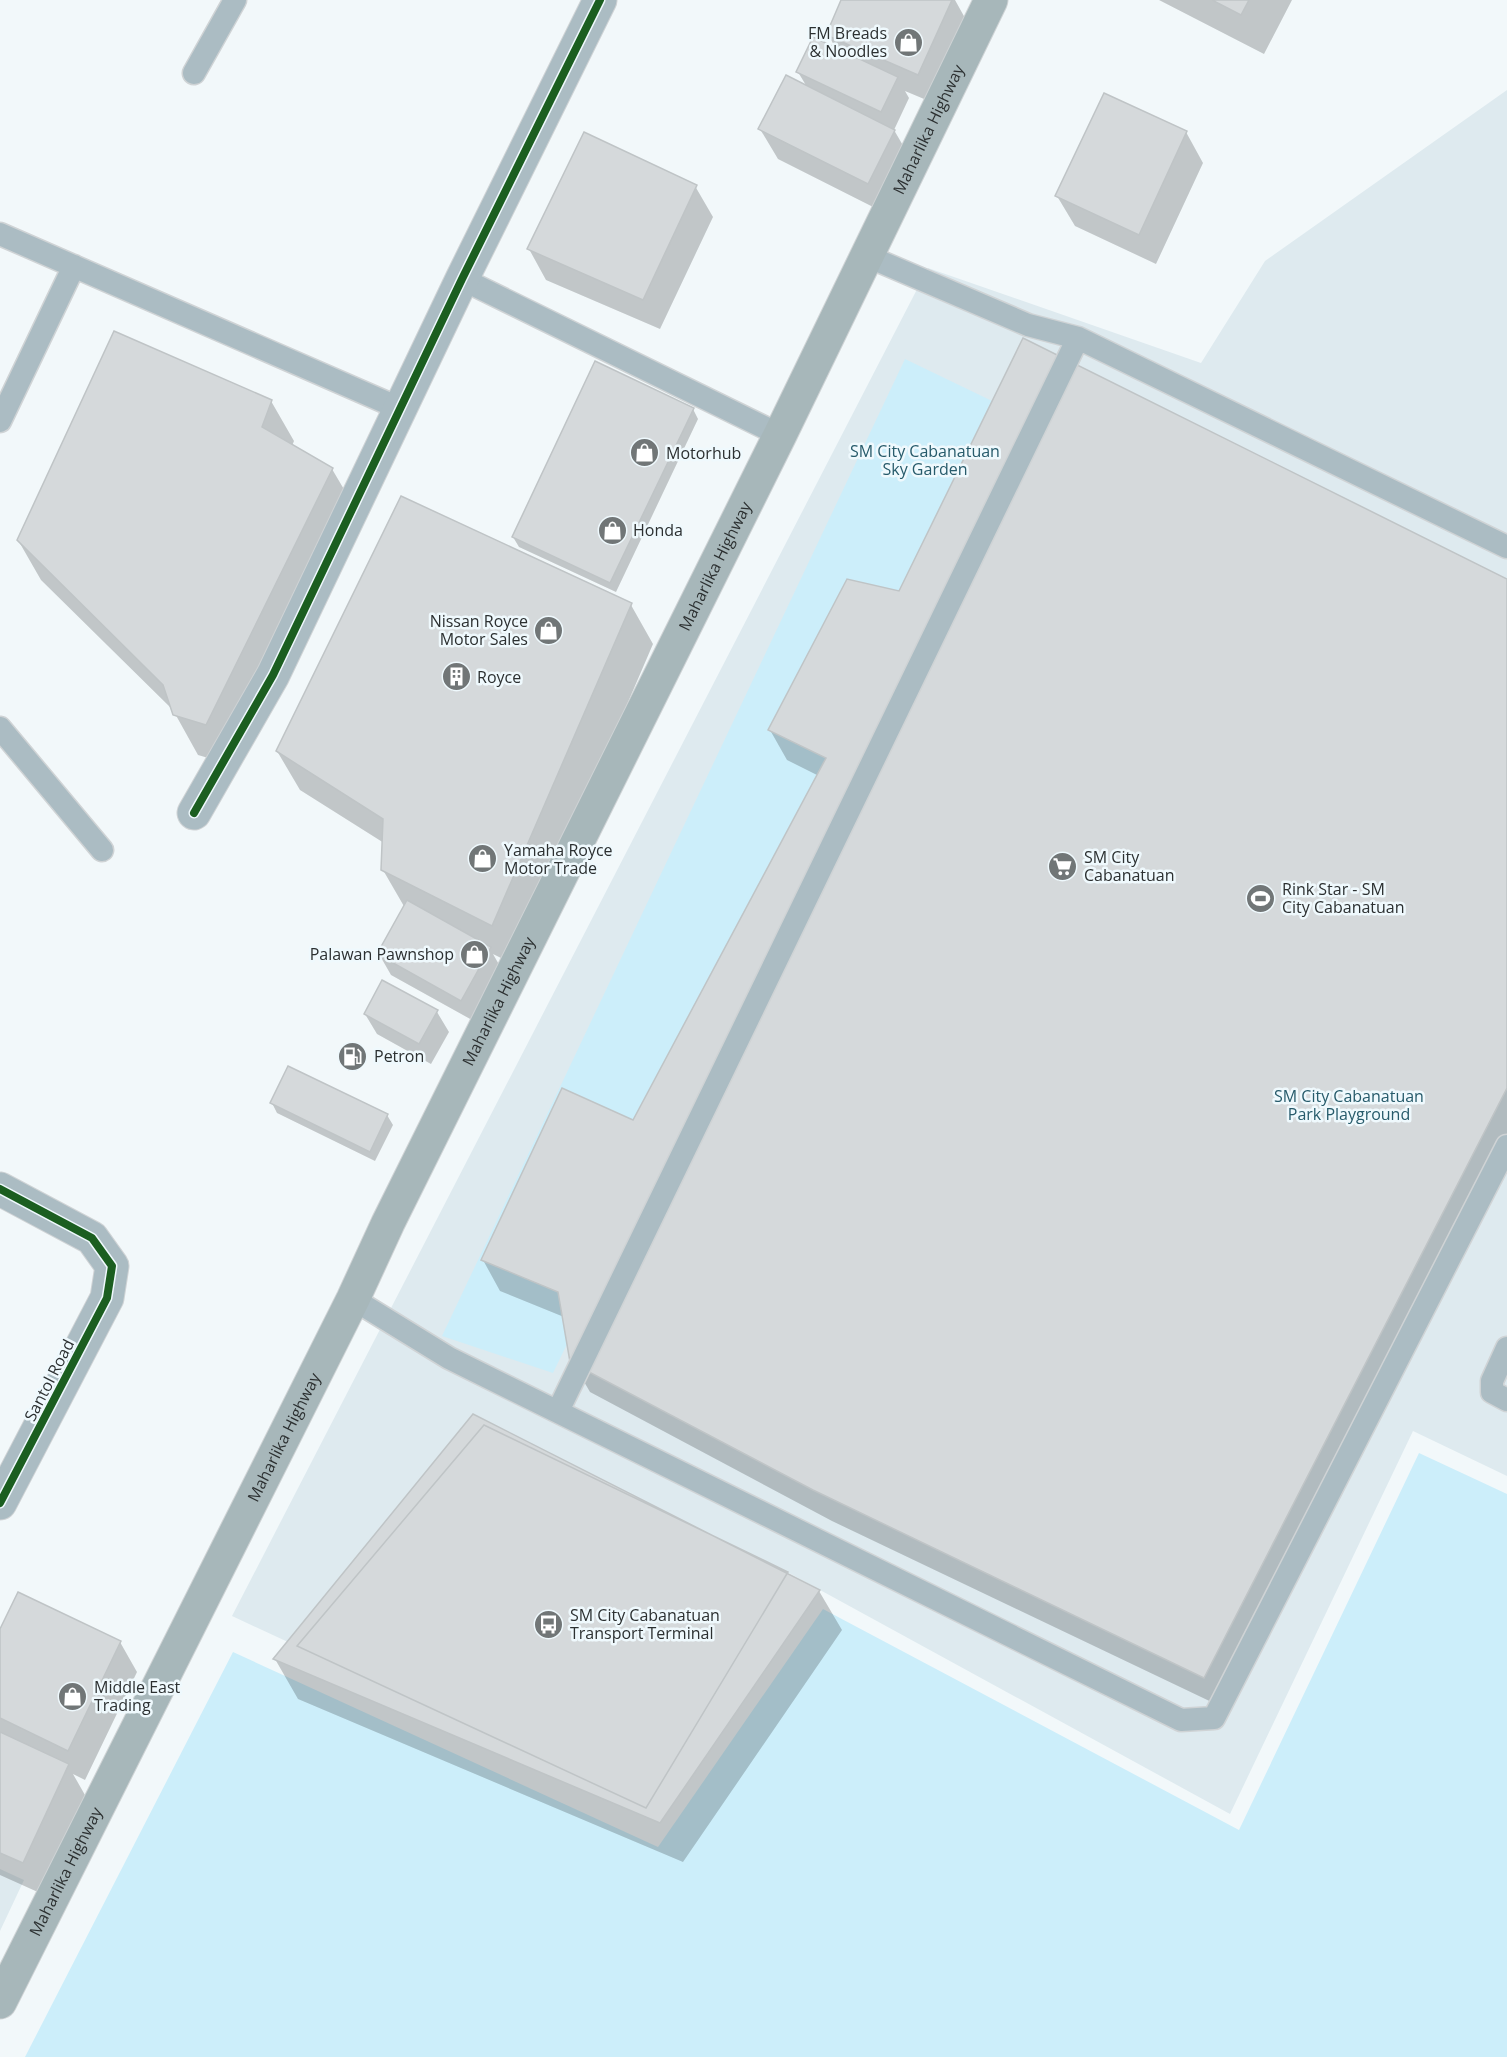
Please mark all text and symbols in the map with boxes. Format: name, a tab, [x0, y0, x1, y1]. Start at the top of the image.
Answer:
place label: FM Breads & Noodles	[808, 22, 887, 62]
shop icon: FM Breads & Noodles	[892, 26, 924, 58]
street label: Maharlika Highway	[887, 60, 969, 198]
shop icon: Motorhub	[629, 437, 661, 469]
park label: SM City Cabanatuan Sky Garden	[850, 440, 1000, 480]
place label: Motorhub	[666, 442, 741, 464]
street label: Maharlika Highway	[673, 497, 757, 634]
shop icon: Honda	[596, 514, 628, 546]
place label: Honda	[633, 519, 683, 541]
place label: Nissan Royce Motor Sales	[430, 610, 528, 650]
shop icon: Nissan Royce Motor Sales	[533, 614, 565, 646]
building icon: Royce	[440, 661, 472, 693]
place label: Royce	[477, 666, 521, 688]
place label: Yamaha Royce Motor Trade	[504, 839, 613, 879]
shop icon: Yamaha Royce Motor Trade	[467, 843, 499, 875]
place label: SM City Cabanatuan	[1084, 846, 1175, 886]
supermarket icon: SM City Cabanatuan	[1047, 850, 1079, 882]
place label: Rink Star - SM City Cabanatuan	[1282, 878, 1405, 918]
sports icon: Rink Star - SM City Cabanatuan	[1245, 882, 1277, 914]
street label: Maharlika Highway	[457, 932, 540, 1070]
shop icon: Palawan Pawnshop	[459, 938, 491, 970]
place label: Palawan Pawnshop	[310, 943, 454, 965]
fuel station icon: Petron	[337, 1040, 369, 1072]
place label: Petron	[374, 1045, 424, 1067]
park label: SM City Cabanatuan Park Playground	[1274, 1085, 1424, 1125]
street label: Santol Road	[19, 1335, 79, 1425]
street label: Maharlika Highway	[242, 1368, 326, 1505]
place label: SM City Cabanatuan Transport Terminal	[570, 1604, 720, 1644]
bus stop icon: SM City Cabanatuan Transport Terminal	[533, 1608, 565, 1640]
place label: Middle East Trading	[94, 1676, 181, 1716]
shop icon: Middle East Trading	[57, 1680, 89, 1712]
street label: Maharlika Highway	[24, 1802, 108, 1940]

